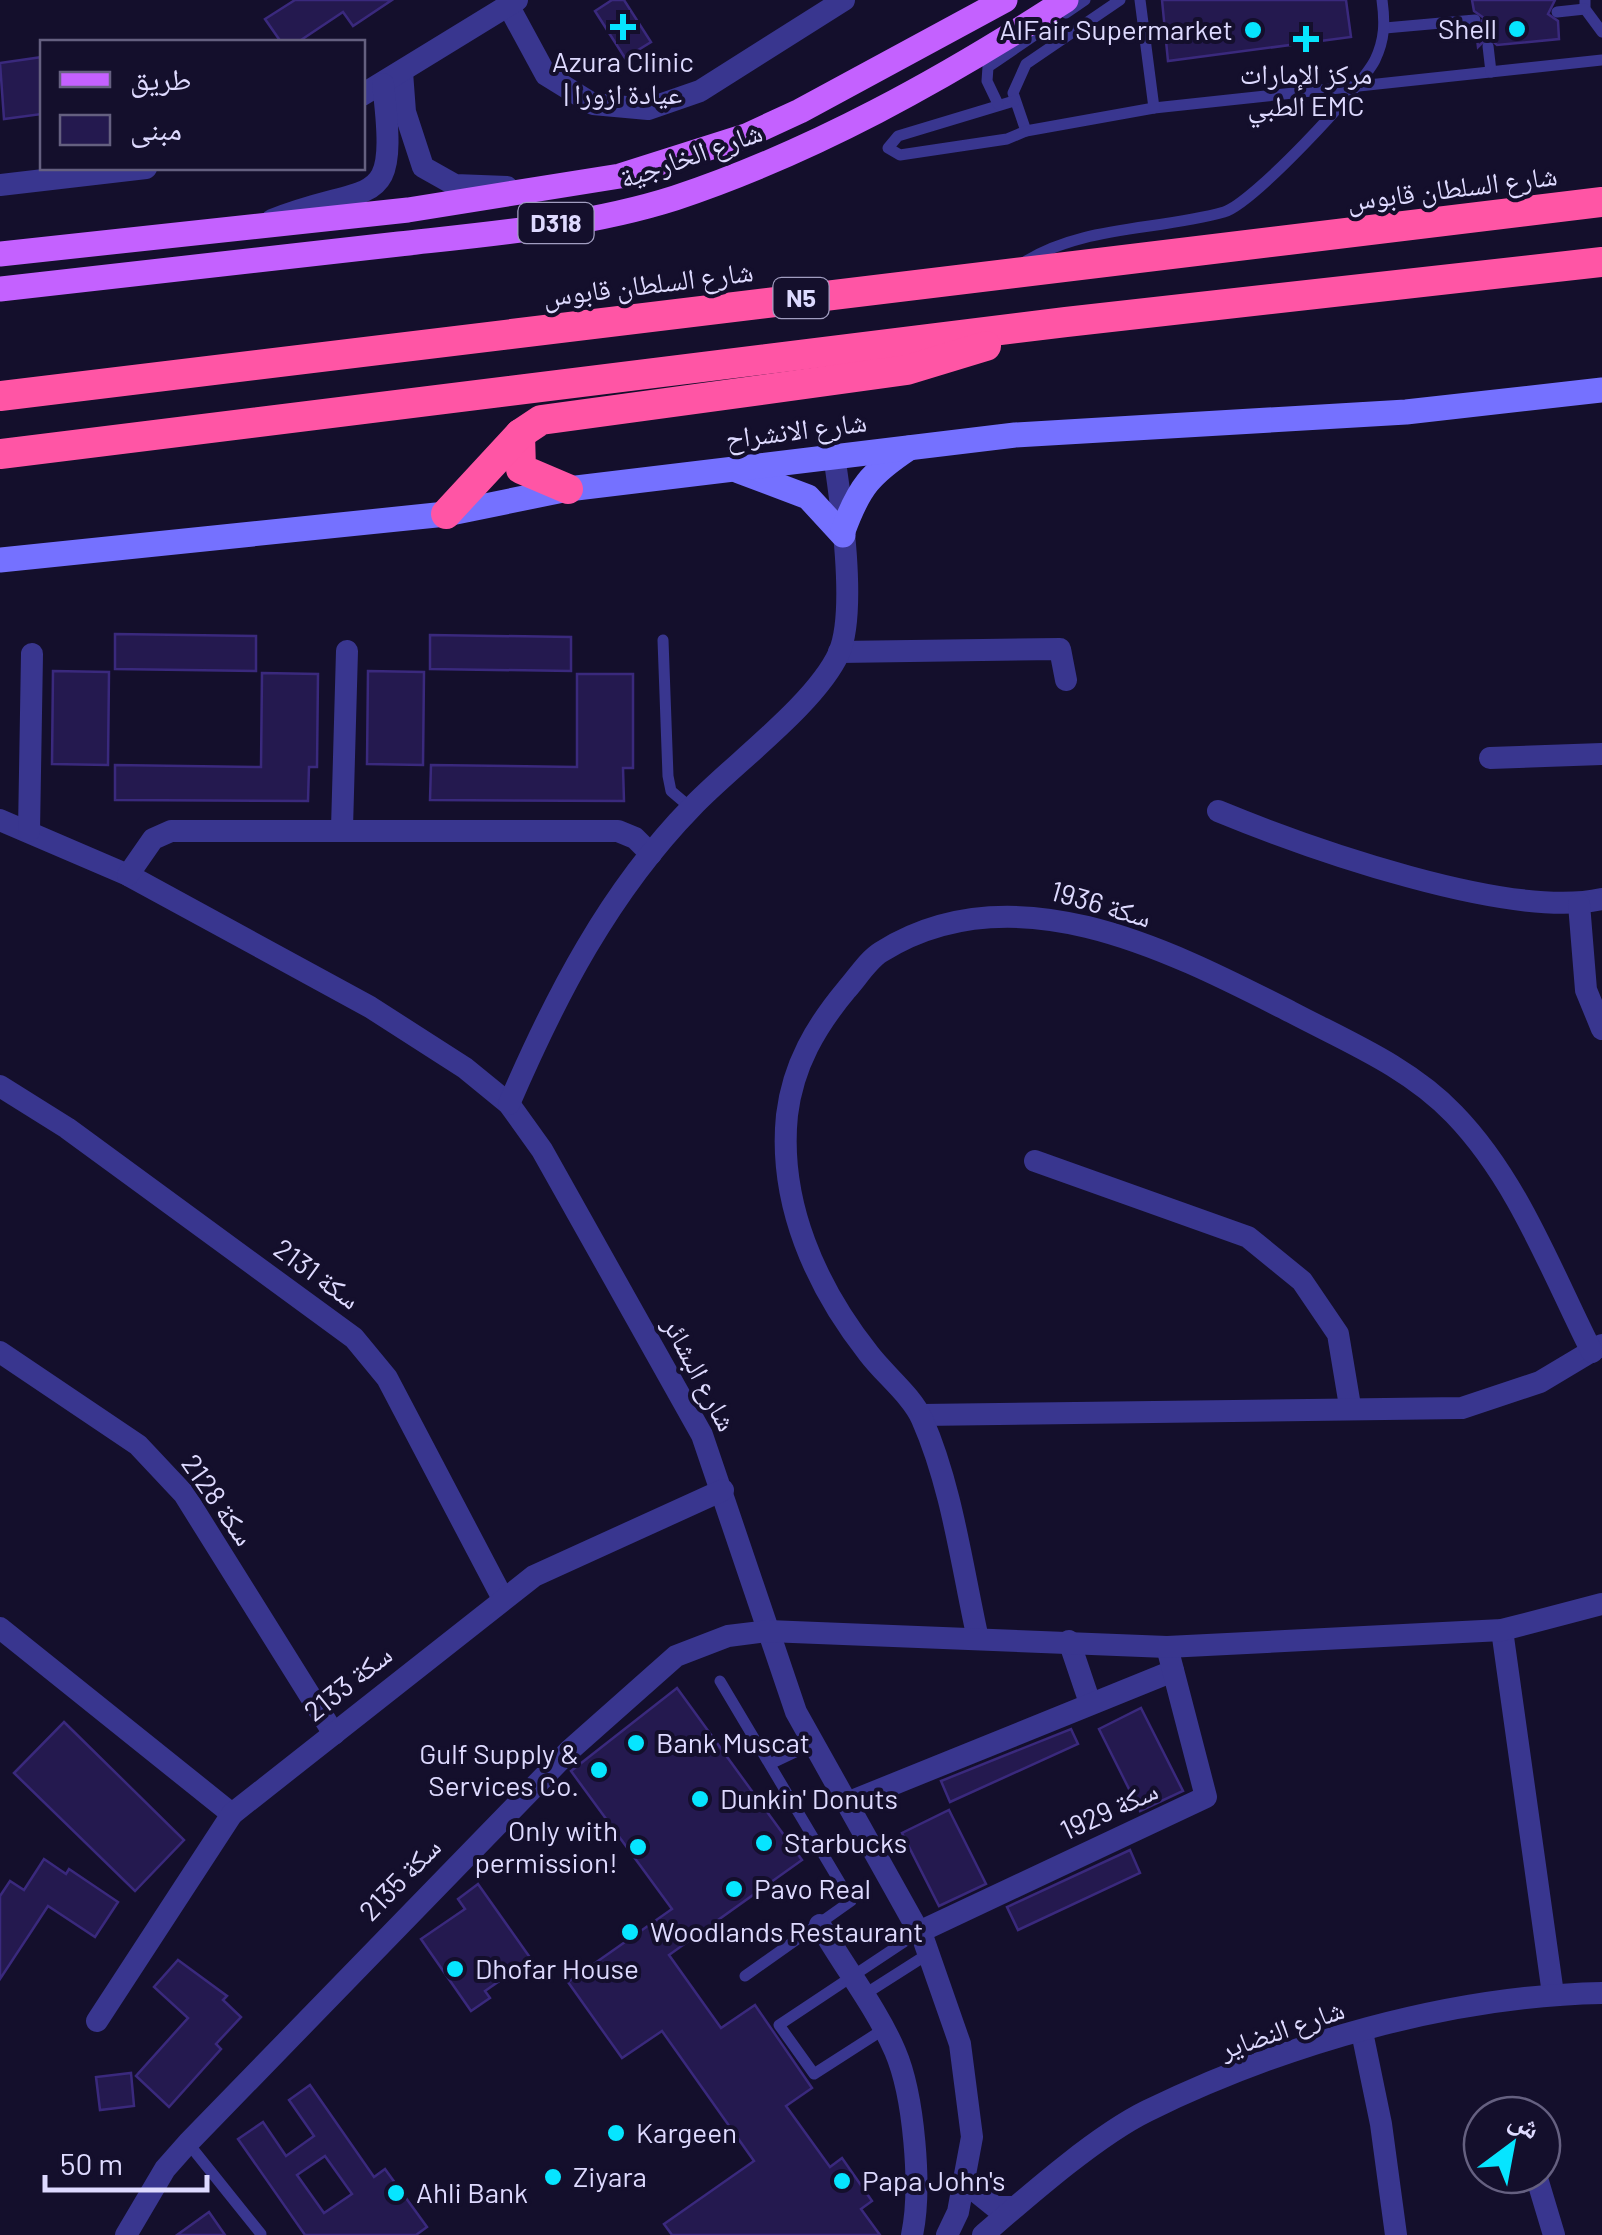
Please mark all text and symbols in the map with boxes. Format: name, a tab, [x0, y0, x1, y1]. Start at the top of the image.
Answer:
place label: Shell	[1438, 11, 1497, 45]
place label: AlFair Supermarket	[1000, 12, 1233, 46]
marker: Azura Clinic | عيادة ازورا	[610, 14, 636, 40]
marker: Shell	[1506, 18, 1528, 40]
marker: AlFair Supermarket	[1242, 19, 1264, 41]
marker: مركز الإمارات الطبي EMC	[1293, 26, 1319, 52]
legend	[40, 40, 365, 170]
place label: Azura Clinic | عيادة ازورا	[552, 44, 694, 110]
place label: مركز الإمارات الطبي EMC	[1240, 56, 1372, 129]
text: طريق	[130, 60, 191, 98]
text: مبنى	[130, 110, 182, 148]
street label: شارع الخارجية	[615, 114, 767, 196]
street label: شارع السلطان قابوس	[1345, 157, 1559, 219]
road number: D318	[518, 203, 594, 243]
street label: شارع السلطان قابوس	[541, 253, 755, 315]
road number: N5	[774, 278, 828, 318]
street label: شارع الانشراح	[723, 403, 869, 457]
street label: سكة 1936	[1047, 873, 1155, 934]
street label: سكة 2131	[268, 1231, 367, 1316]
street label: شارع البشائر	[654, 1310, 745, 1437]
street label: سكة 2128	[175, 1447, 262, 1552]
street label: سكة 2133	[297, 1637, 398, 1728]
place label: Bank Muscat	[656, 1725, 810, 1759]
marker: Bank Muscat	[625, 1732, 647, 1754]
place label: Gulf Supply & Services Co.	[419, 1736, 579, 1802]
marker: Gulf Supply & Services Co.	[588, 1759, 610, 1781]
street label: سكة 1929	[1054, 1772, 1163, 1846]
place label: Dunkin' Donuts	[720, 1781, 898, 1815]
marker: Dunkin' Donuts	[689, 1788, 711, 1810]
place label: Only with permission!	[474, 1813, 618, 1879]
place label: Starbucks	[784, 1825, 907, 1859]
street label: سكة 2135	[351, 1830, 447, 1927]
marker: Starbucks	[753, 1832, 775, 1854]
marker: Only with permission!	[627, 1836, 649, 1858]
place label: Pavo Real	[754, 1871, 871, 1905]
marker: Pavo Real	[723, 1878, 745, 1900]
place label: Woodlands Restaurant	[650, 1914, 923, 1948]
marker: Woodlands Restaurant	[619, 1921, 641, 1943]
place label: Dhofar House	[475, 1951, 639, 1985]
marker: Dhofar House	[444, 1958, 466, 1980]
street label: شارع النضاير	[1214, 1991, 1349, 2067]
north arrow	[1462, 2095, 1562, 2195]
text: ش	[1504, 2101, 1547, 2146]
place label: Kargeen	[636, 2115, 737, 2149]
marker: Kargeen	[605, 2122, 627, 2144]
scale bar	[45, 2130, 208, 2192]
text: 50 m	[60, 2145, 123, 2181]
place label: Ziyara	[573, 2159, 647, 2193]
place label: Papa John's	[862, 2163, 1005, 2197]
marker: Ziyara	[542, 2166, 564, 2188]
marker: Papa John's	[831, 2170, 853, 2192]
place label: Ahli Bank	[416, 2175, 528, 2209]
marker: Ahli Bank	[385, 2182, 407, 2204]

